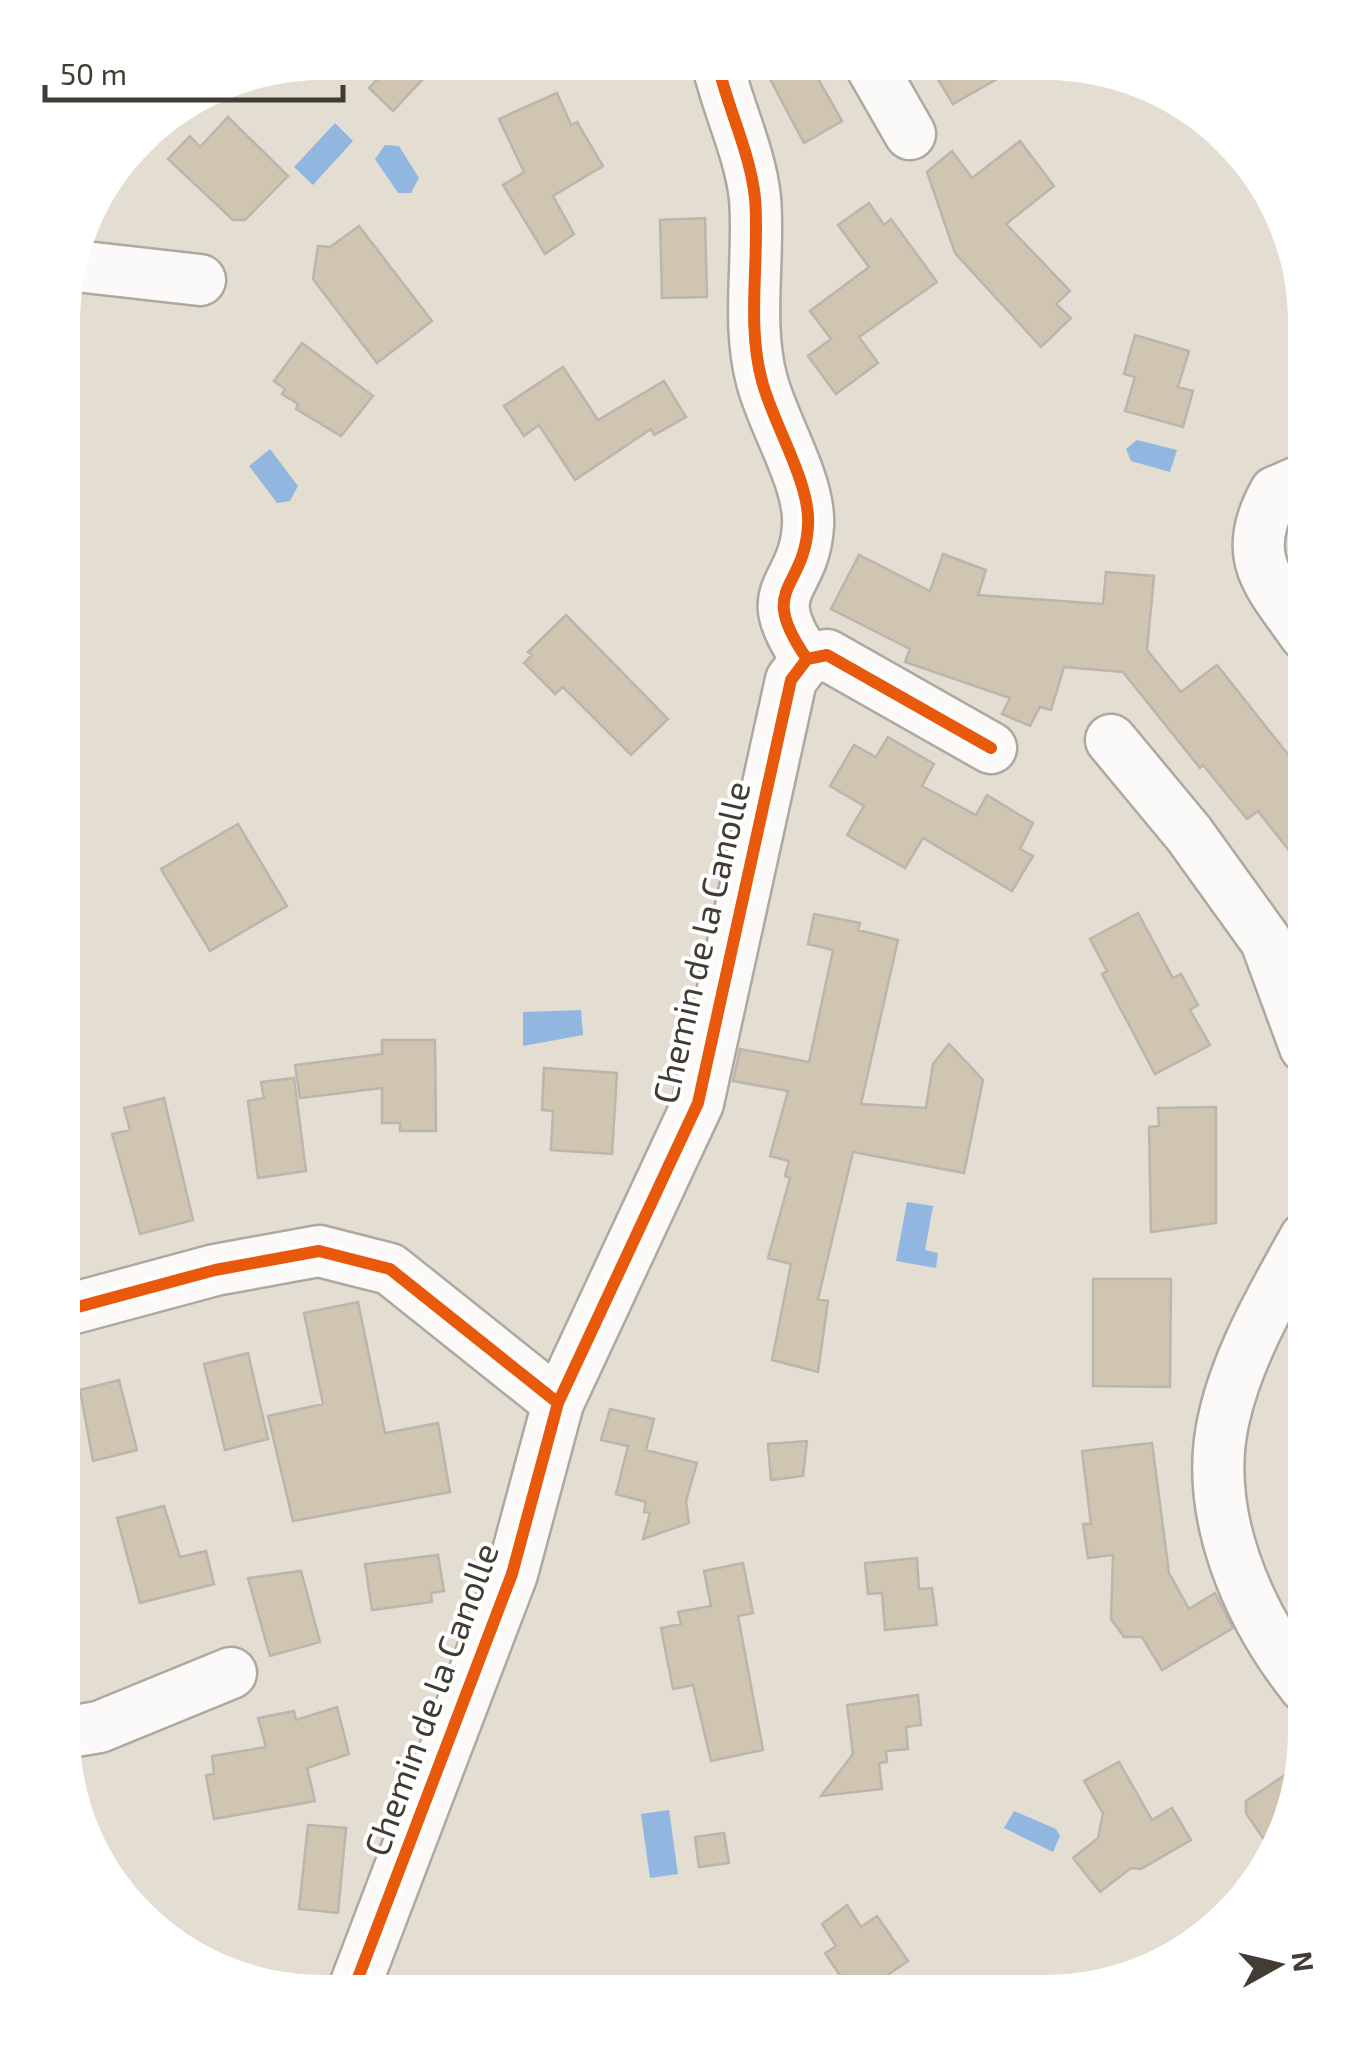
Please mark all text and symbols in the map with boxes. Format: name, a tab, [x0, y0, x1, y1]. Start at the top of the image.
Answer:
scale bar	[45, 40, 342, 102]
text: 50 m	[60, 55, 127, 91]
street label: Chemin de la Canolle	[642, 777, 758, 1107]
street label: Chemin de la Canolle	[354, 1537, 506, 1861]
north arrow	[1228, 1915, 1328, 2015]
text: N	[1286, 1949, 1322, 1974]

